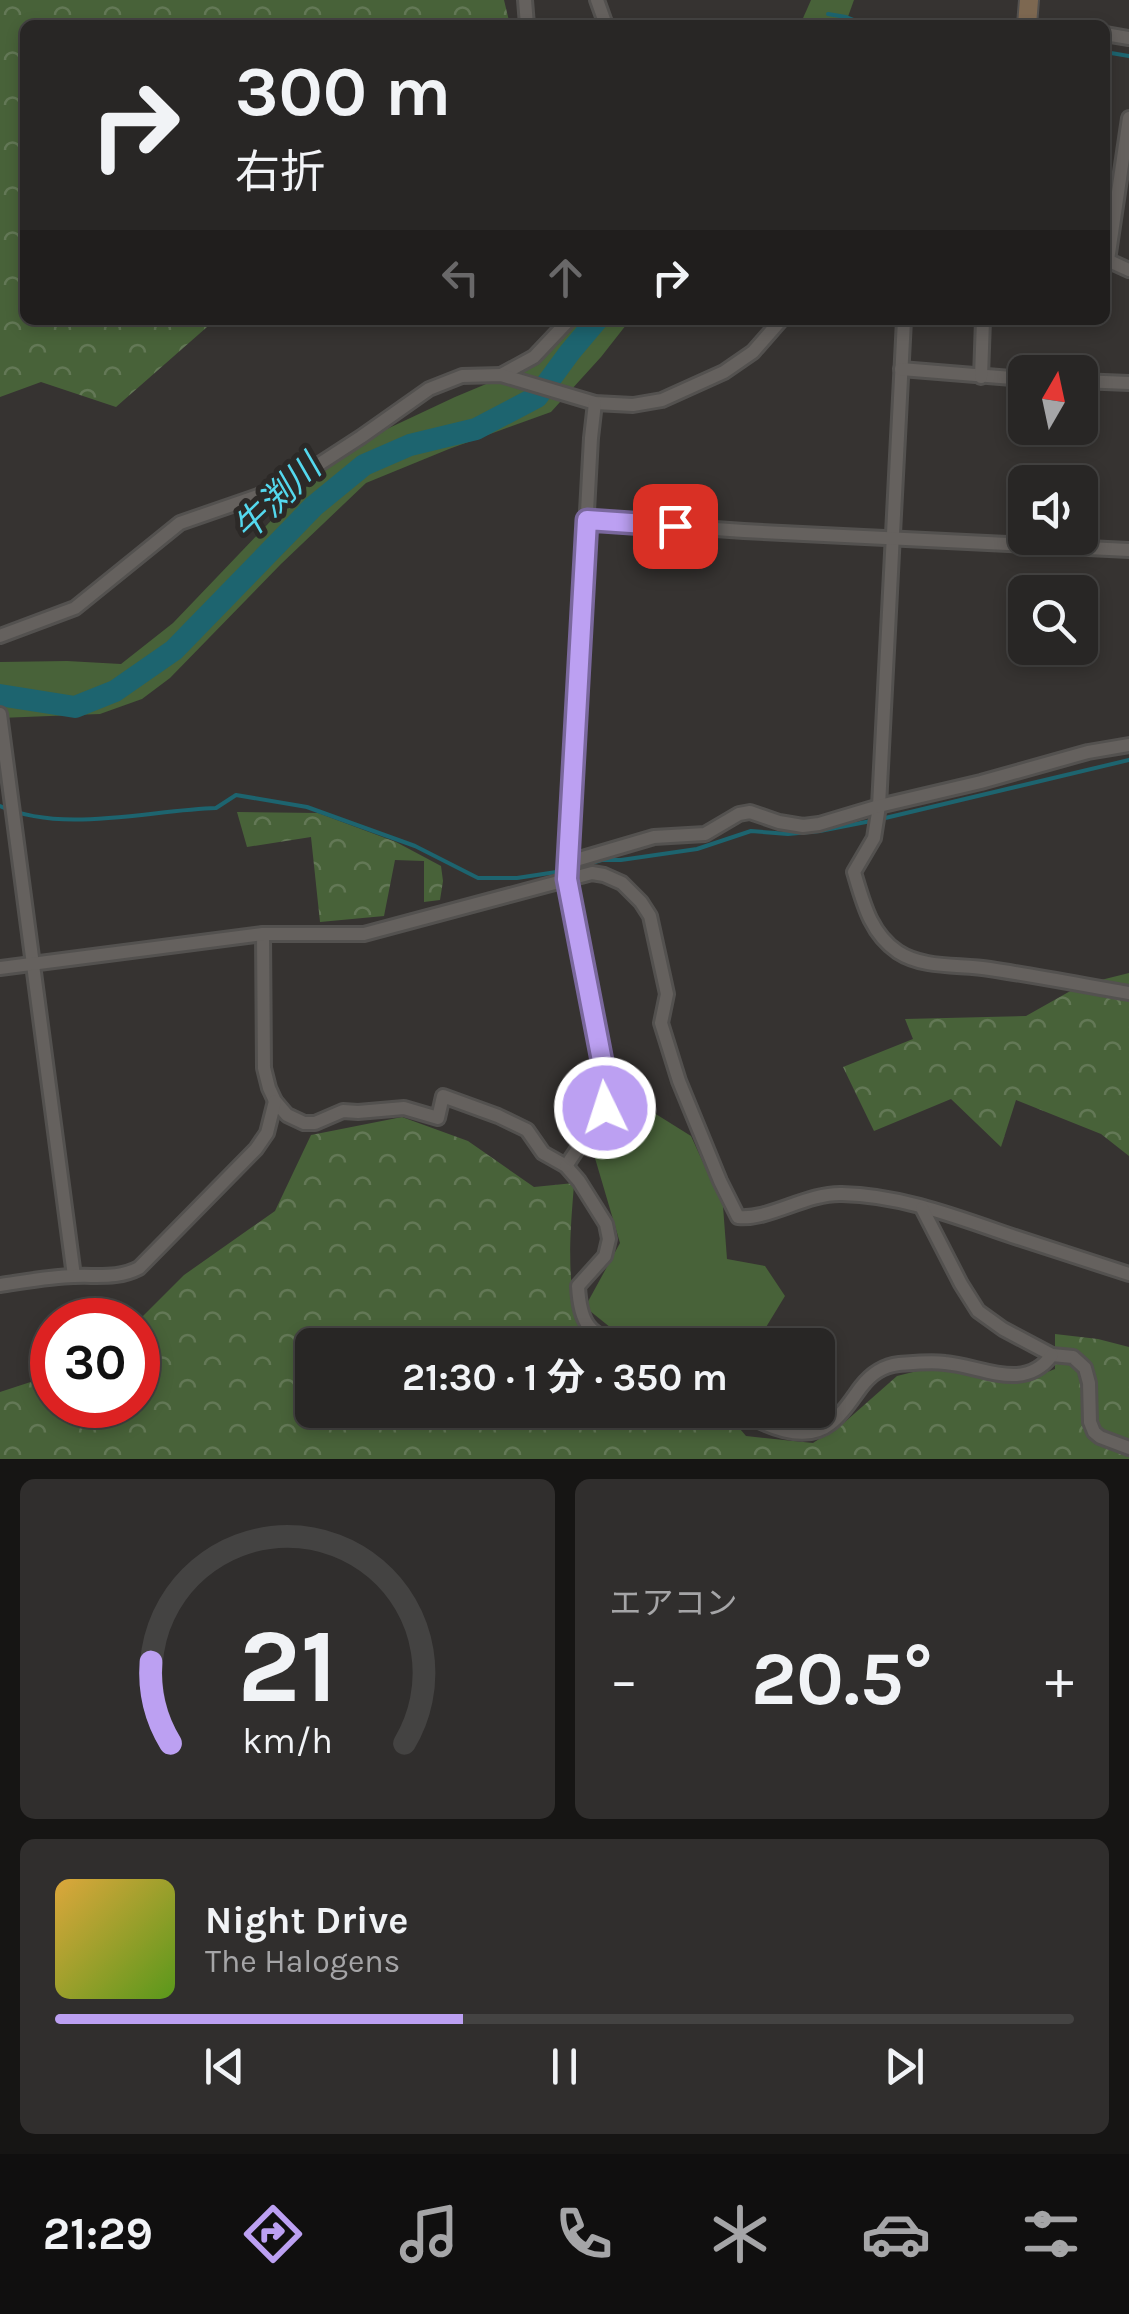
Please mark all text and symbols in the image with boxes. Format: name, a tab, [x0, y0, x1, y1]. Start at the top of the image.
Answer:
text: 300 m	[235, 51, 451, 133]
icon: right	[70, 60, 200, 190]
text: 右折	[235, 146, 325, 198]
icon: left	[433, 250, 488, 305]
icon: ahead	[538, 250, 593, 305]
icon: right	[643, 250, 698, 305]
north arrow	[1008, 355, 1098, 445]
map controls	[1008, 355, 1098, 665]
water label: 牛渕川	[225, 444, 332, 549]
button: sound	[1008, 465, 1098, 555]
pin	[633, 484, 718, 569]
icon: arrive	[648, 499, 703, 554]
button: search	[1008, 575, 1098, 665]
position arrow	[553, 1056, 657, 1160]
speed limit sign: 30	[30, 1298, 160, 1428]
text: 21:30 · 1 分 · 350 m	[402, 1355, 728, 1400]
text: エアコン	[610, 1585, 738, 1622]
text: 21	[237, 1606, 337, 1727]
text: 20.5°	[751, 1635, 933, 1723]
text: −	[610, 1648, 638, 1712]
text: +	[1045, 1648, 1074, 1712]
text: km/h	[242, 1720, 333, 1762]
text: Night Drive	[205, 1898, 408, 1943]
text: The Halogens	[205, 1943, 400, 1980]
icon: previous	[197, 2039, 252, 2094]
icon: pause	[537, 2039, 592, 2094]
icon: next	[877, 2039, 932, 2094]
icon: directions	[238, 2199, 308, 2269]
icon: music	[394, 2199, 464, 2269]
icon: phone	[549, 2199, 619, 2269]
icon: climate	[705, 2199, 775, 2269]
icon: car	[861, 2199, 931, 2269]
icon: filters	[1016, 2199, 1086, 2269]
text: 21:29	[43, 2208, 153, 2260]

